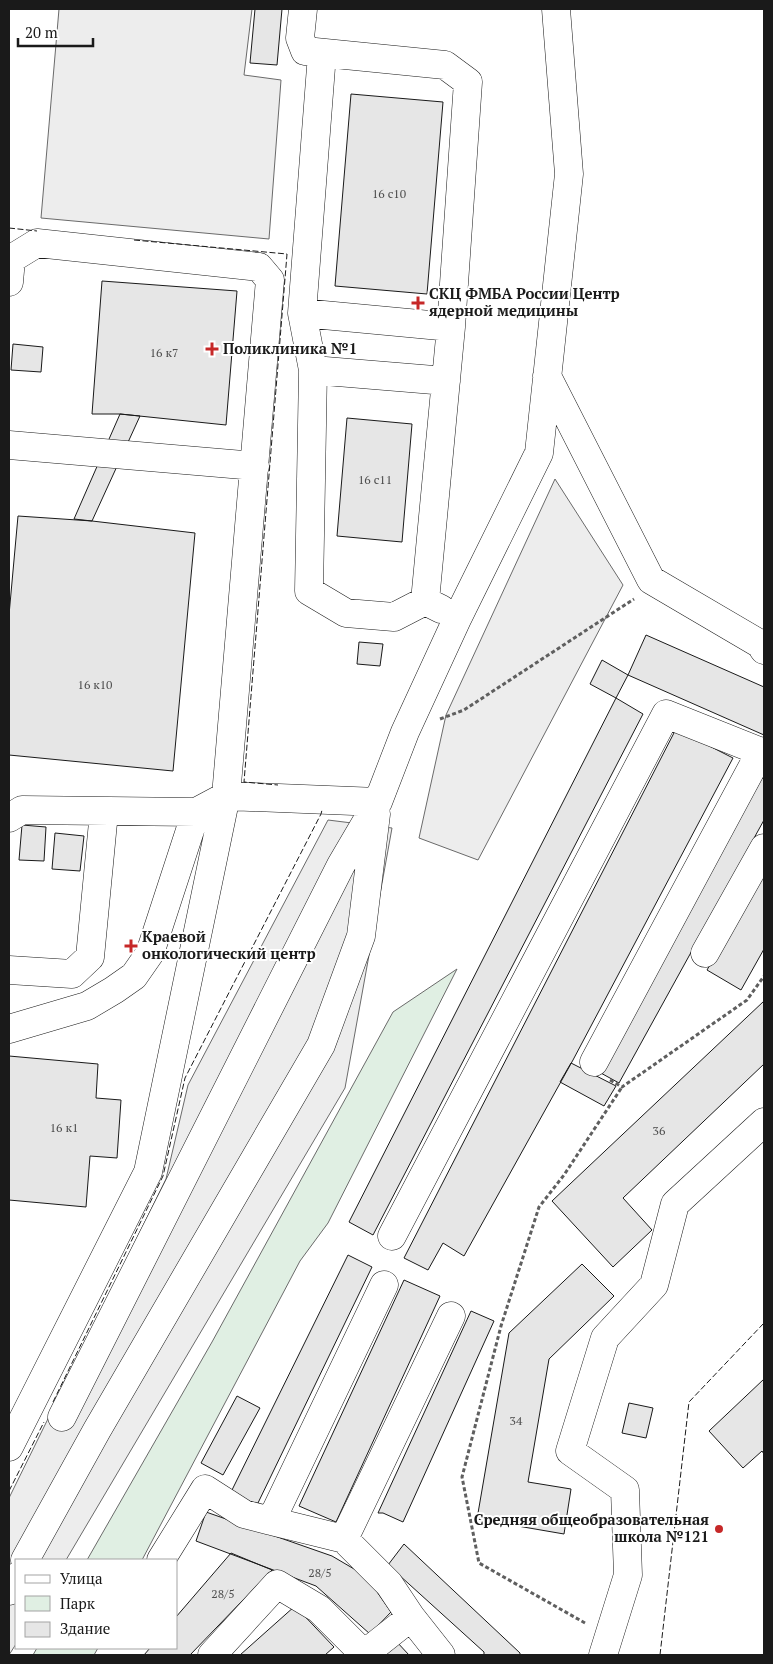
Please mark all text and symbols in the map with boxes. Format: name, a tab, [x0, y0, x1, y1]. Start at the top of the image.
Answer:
scale bar	[18, 15, 92, 47]
text: 20 m	[25, 22, 58, 42]
house number: 16 с10	[372, 186, 406, 201]
place label: СКЦ ФМБА России Центр ядерной медицины	[429, 283, 620, 320]
marker: СКЦ ФМБА России Центр ядерной медицины	[411, 296, 425, 310]
place label: Поликлиника №1	[223, 338, 357, 358]
marker: Поликлиника №1	[205, 342, 219, 356]
house number: 16 к7	[150, 345, 178, 360]
house number: 16 с11	[358, 472, 392, 487]
house number: 16 к10	[78, 677, 113, 692]
place label: Краевой онкологический центр	[142, 926, 316, 963]
marker: Краевой онкологический центр	[124, 939, 138, 953]
house number: 16 к1	[50, 1120, 78, 1135]
house number: 36	[653, 1123, 666, 1138]
house number: 34	[510, 1413, 523, 1428]
place label: Средняя общеобразовательная школа №121	[474, 1509, 709, 1546]
marker: Средняя общеобразовательная школа №121	[713, 1523, 725, 1535]
legend	[15, 1559, 178, 1649]
house number: 28/5	[308, 1565, 332, 1580]
text: Улица	[60, 1568, 103, 1588]
house number: 28/5	[211, 1586, 235, 1601]
text: Парк	[60, 1593, 96, 1613]
text: Здание	[60, 1618, 110, 1638]

